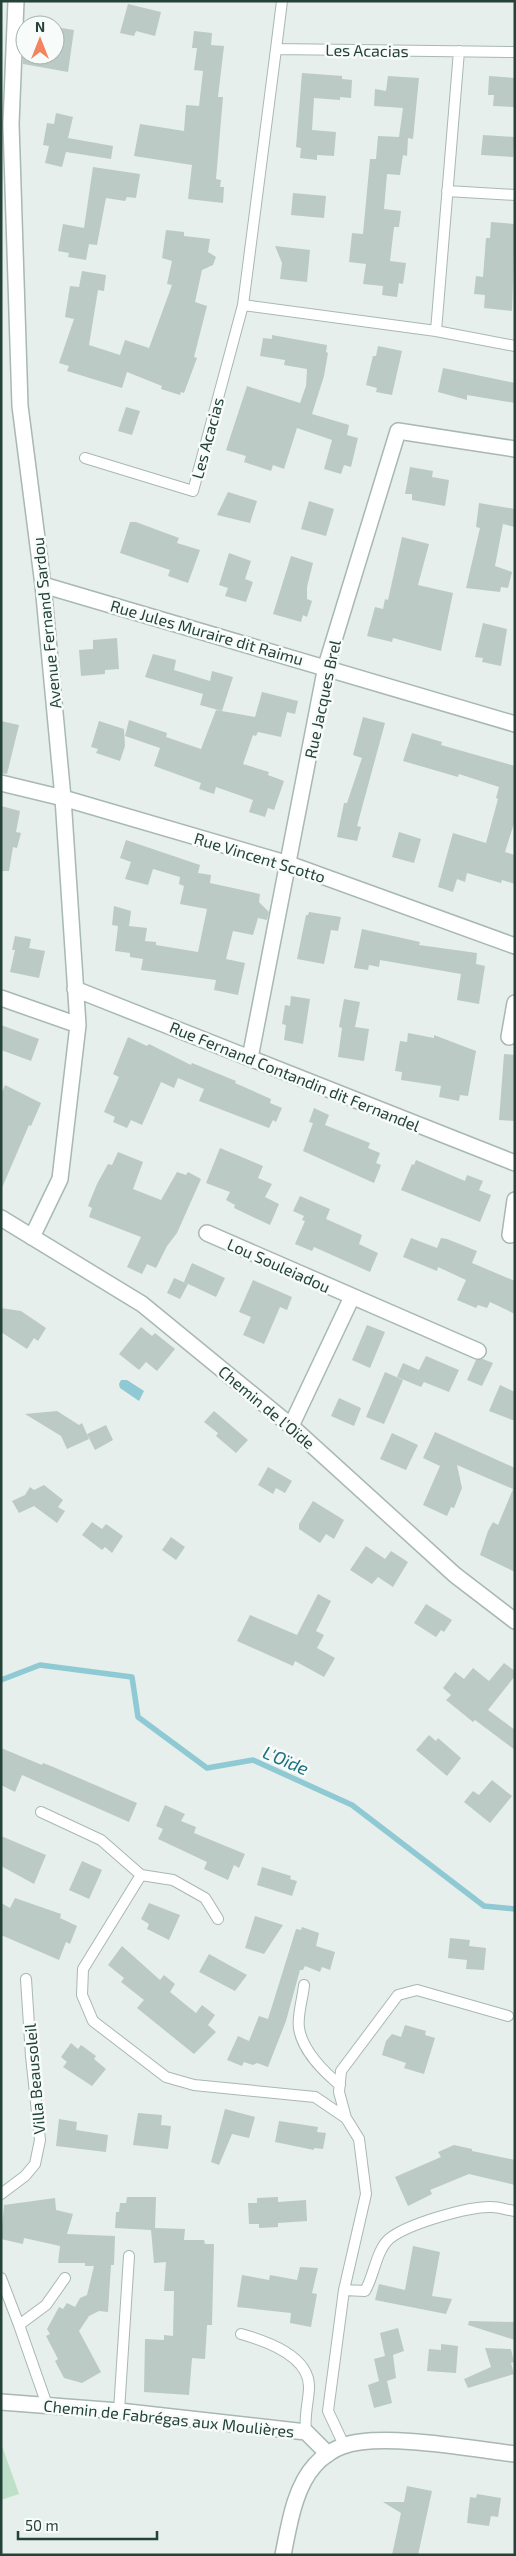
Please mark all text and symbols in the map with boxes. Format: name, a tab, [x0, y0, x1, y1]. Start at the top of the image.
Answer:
north arrow	[15, 15, 65, 65]
text: N	[35, 18, 45, 35]
street label: Les Acacias	[325, 40, 409, 60]
street label: Les Acacias	[187, 395, 227, 481]
street label: Avenue Fernand Sardou	[28, 536, 64, 710]
street label: Rue Jules Muraire dit Raimu	[108, 595, 306, 669]
street label: Rue Jacques Brel	[300, 638, 344, 760]
street label: Rue Vincent Scotto	[192, 828, 328, 886]
street label: Rue Fernand Contandin dit Fernandel	[167, 1017, 423, 1135]
street label: Lou Souleiadou	[225, 1234, 333, 1296]
street label: Chemin de l'Oïde	[215, 1361, 319, 1453]
water label: L'Oïde	[260, 1741, 313, 1780]
street label: Villa Beausoleil	[20, 2023, 48, 2135]
street label: Chemin de Fabrégas aux Moulières	[43, 2395, 295, 2441]
scale bar	[18, 2508, 156, 2540]
text: 50 m	[25, 2516, 59, 2534]

